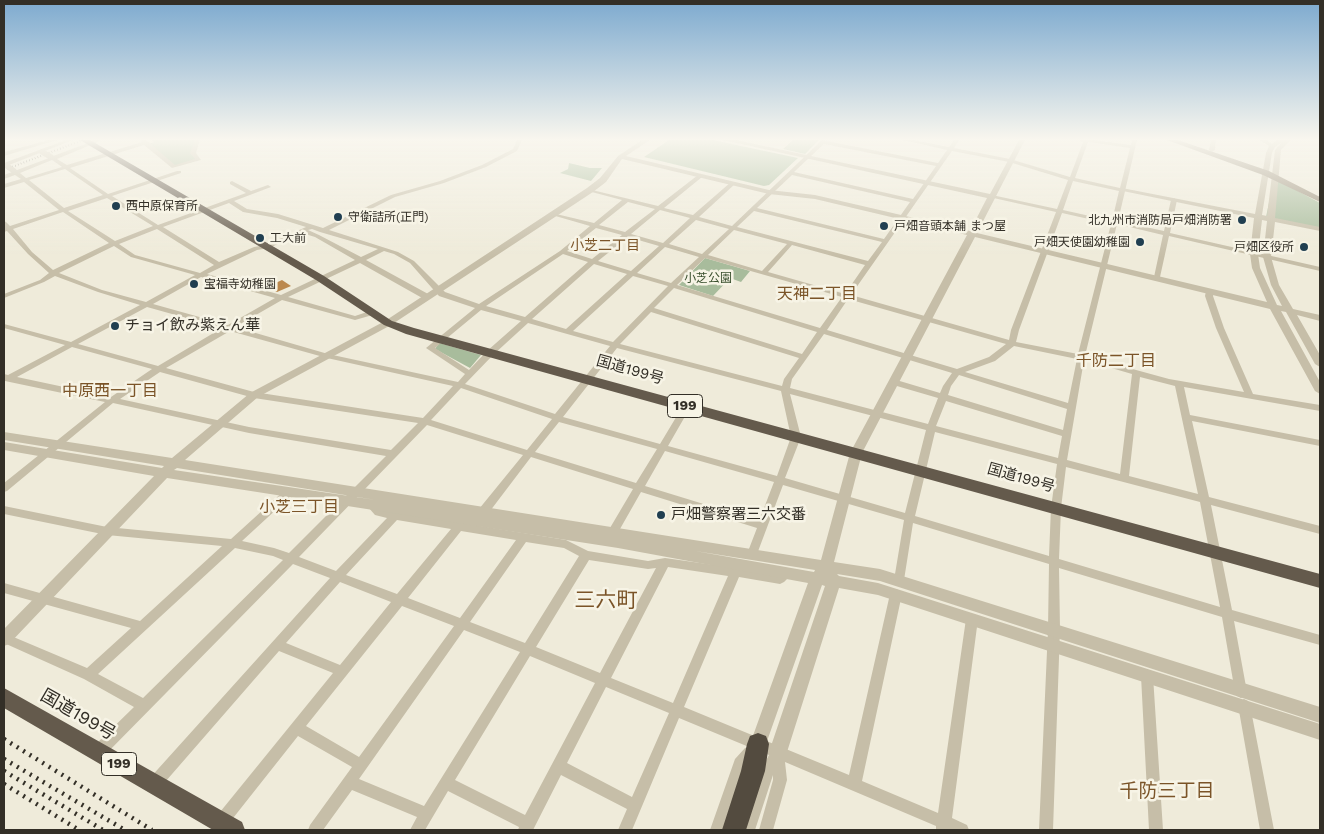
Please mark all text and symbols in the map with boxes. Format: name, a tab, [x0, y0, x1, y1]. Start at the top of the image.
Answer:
place label: 西中原保育所	[126, 199, 198, 213]
marker: 西中原保育所	[110, 200, 122, 212]
place label: 守衛詰所(正門)	[348, 210, 428, 224]
marker: 守衛詰所(正門)	[332, 211, 344, 223]
place label: 北九州市消防局戸畑消防署	[1088, 213, 1232, 227]
marker: 北九州市消防局戸畑消防署	[1236, 214, 1248, 226]
place label: 戸畑音頭本舗 まつ屋	[894, 219, 1006, 233]
marker: 戸畑音頭本舗 まつ屋	[878, 220, 890, 232]
place label: 工大前	[270, 231, 306, 245]
marker: 工大前	[254, 232, 266, 244]
place label: 戸畑天使園幼稚園	[1034, 235, 1130, 249]
marker: 戸畑天使園幼稚園	[1134, 236, 1146, 248]
district label: 小芝二丁目	[570, 238, 640, 254]
place label: 戸畑区役所	[1234, 240, 1294, 254]
marker: 戸畑区役所	[1298, 241, 1310, 253]
park label: 小芝公園	[684, 271, 732, 285]
place label: 宝福寺幼稚園	[204, 277, 276, 291]
marker: 宝福寺幼稚園	[188, 278, 200, 290]
district label: 天神二丁目	[777, 284, 857, 304]
place label: チョイ飲み紫えん華	[125, 317, 260, 335]
marker: チョイ飲み紫えん華	[109, 320, 121, 332]
district label: 千防二丁目	[1076, 351, 1156, 371]
street label: 国道199号	[594, 352, 666, 388]
district label: 中原西一丁目	[62, 381, 158, 401]
road number: 199	[668, 394, 702, 418]
street label: 国道199号	[985, 460, 1057, 496]
district label: 小芝三丁目	[259, 497, 339, 517]
place label: 戸畑警察署三六交番	[671, 506, 806, 524]
marker: 戸畑警察署三六交番	[655, 509, 667, 521]
district label: 三六町	[575, 588, 637, 614]
street label: 国道199号	[37, 685, 119, 745]
road number: 199	[102, 752, 136, 776]
district label: 千防三丁目	[1120, 780, 1214, 802]

